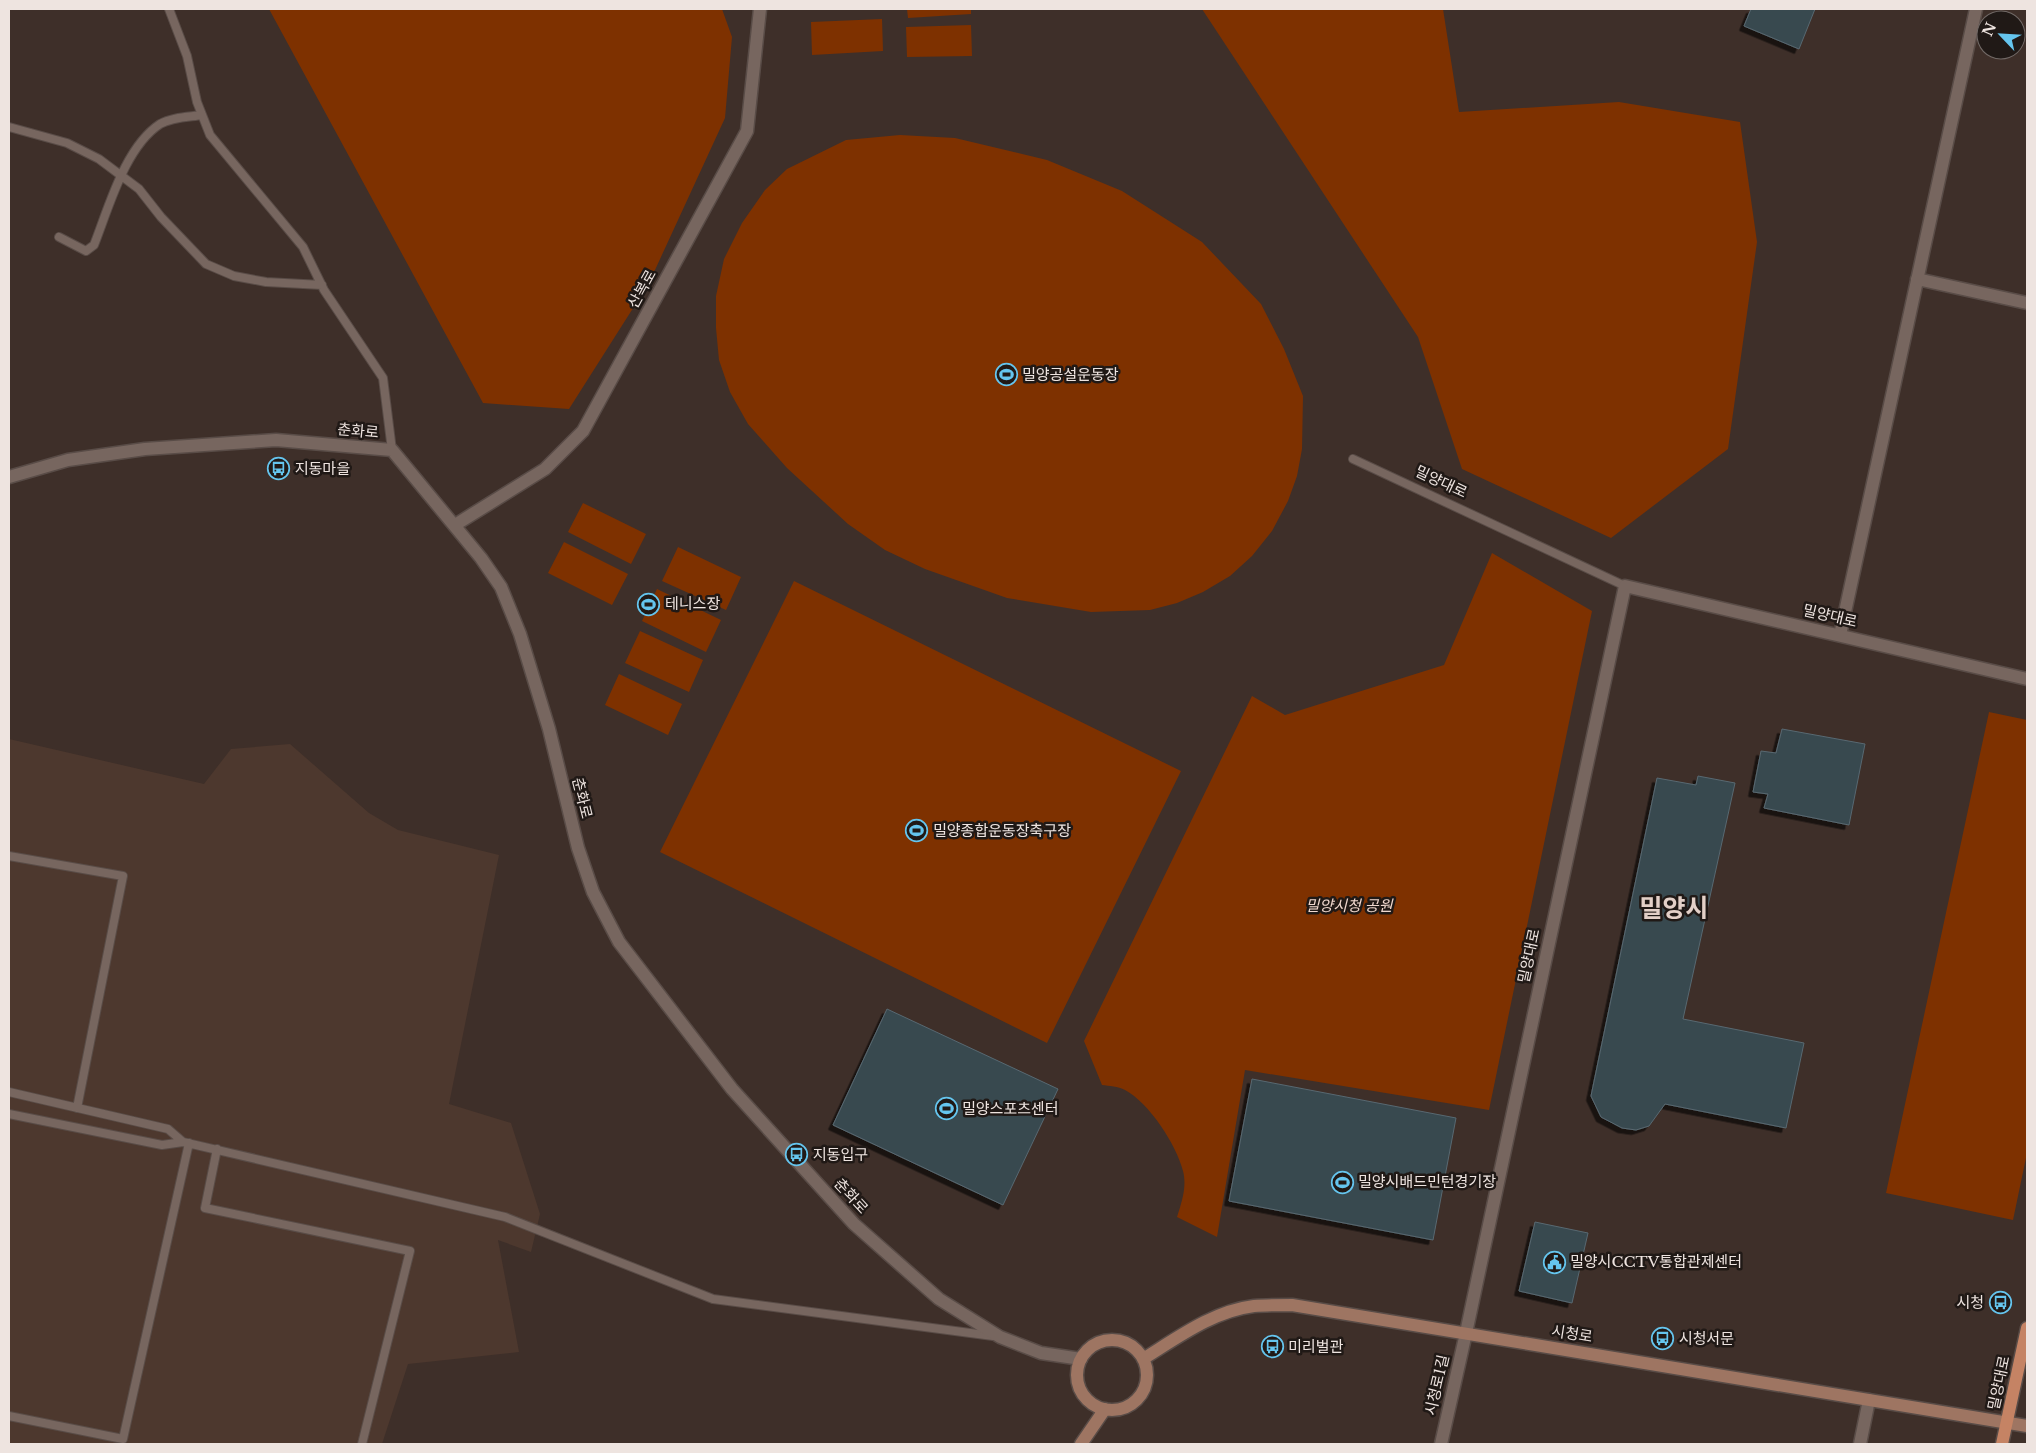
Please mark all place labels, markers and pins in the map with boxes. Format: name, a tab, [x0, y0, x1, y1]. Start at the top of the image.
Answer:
sports icon: 밀양공설운동장	[994, 363, 1018, 387]
place label: 밀양공설운동장	[1022, 365, 1119, 384]
bus stop icon: 지동마을	[267, 457, 291, 481]
place label: 지동마을	[295, 459, 350, 478]
sports icon: 테니스장	[637, 592, 661, 616]
place label: 테니스장	[665, 594, 720, 613]
sports icon: 밀양종합운동장축구장	[905, 819, 929, 843]
place label: 밀양종합운동장축구장	[933, 821, 1071, 840]
sports icon: 밀양스포츠센터	[934, 1097, 958, 1121]
place label: 밀양스포츠센터	[962, 1099, 1059, 1118]
bus stop icon: 지동입구	[785, 1143, 809, 1167]
place label: 지동입구	[813, 1145, 868, 1164]
sports icon: 밀양시배드민턴경기장	[1330, 1170, 1354, 1194]
place label: 밀양시배드민턴경기장	[1358, 1172, 1496, 1191]
public building icon: 밀양시CCTV통합관제센터	[1542, 1250, 1566, 1274]
place label: 밀양시CCTV통합관제센터	[1570, 1252, 1742, 1271]
bus stop icon: 시청	[1988, 1291, 2012, 1315]
place label: 시청	[1956, 1293, 1984, 1312]
bus stop icon: 시청서문	[1651, 1327, 1675, 1351]
place label: 시청서문	[1679, 1329, 1734, 1348]
bus stop icon: 미리벌관	[1260, 1335, 1284, 1359]
place label: 미리벌관	[1288, 1337, 1343, 1356]

